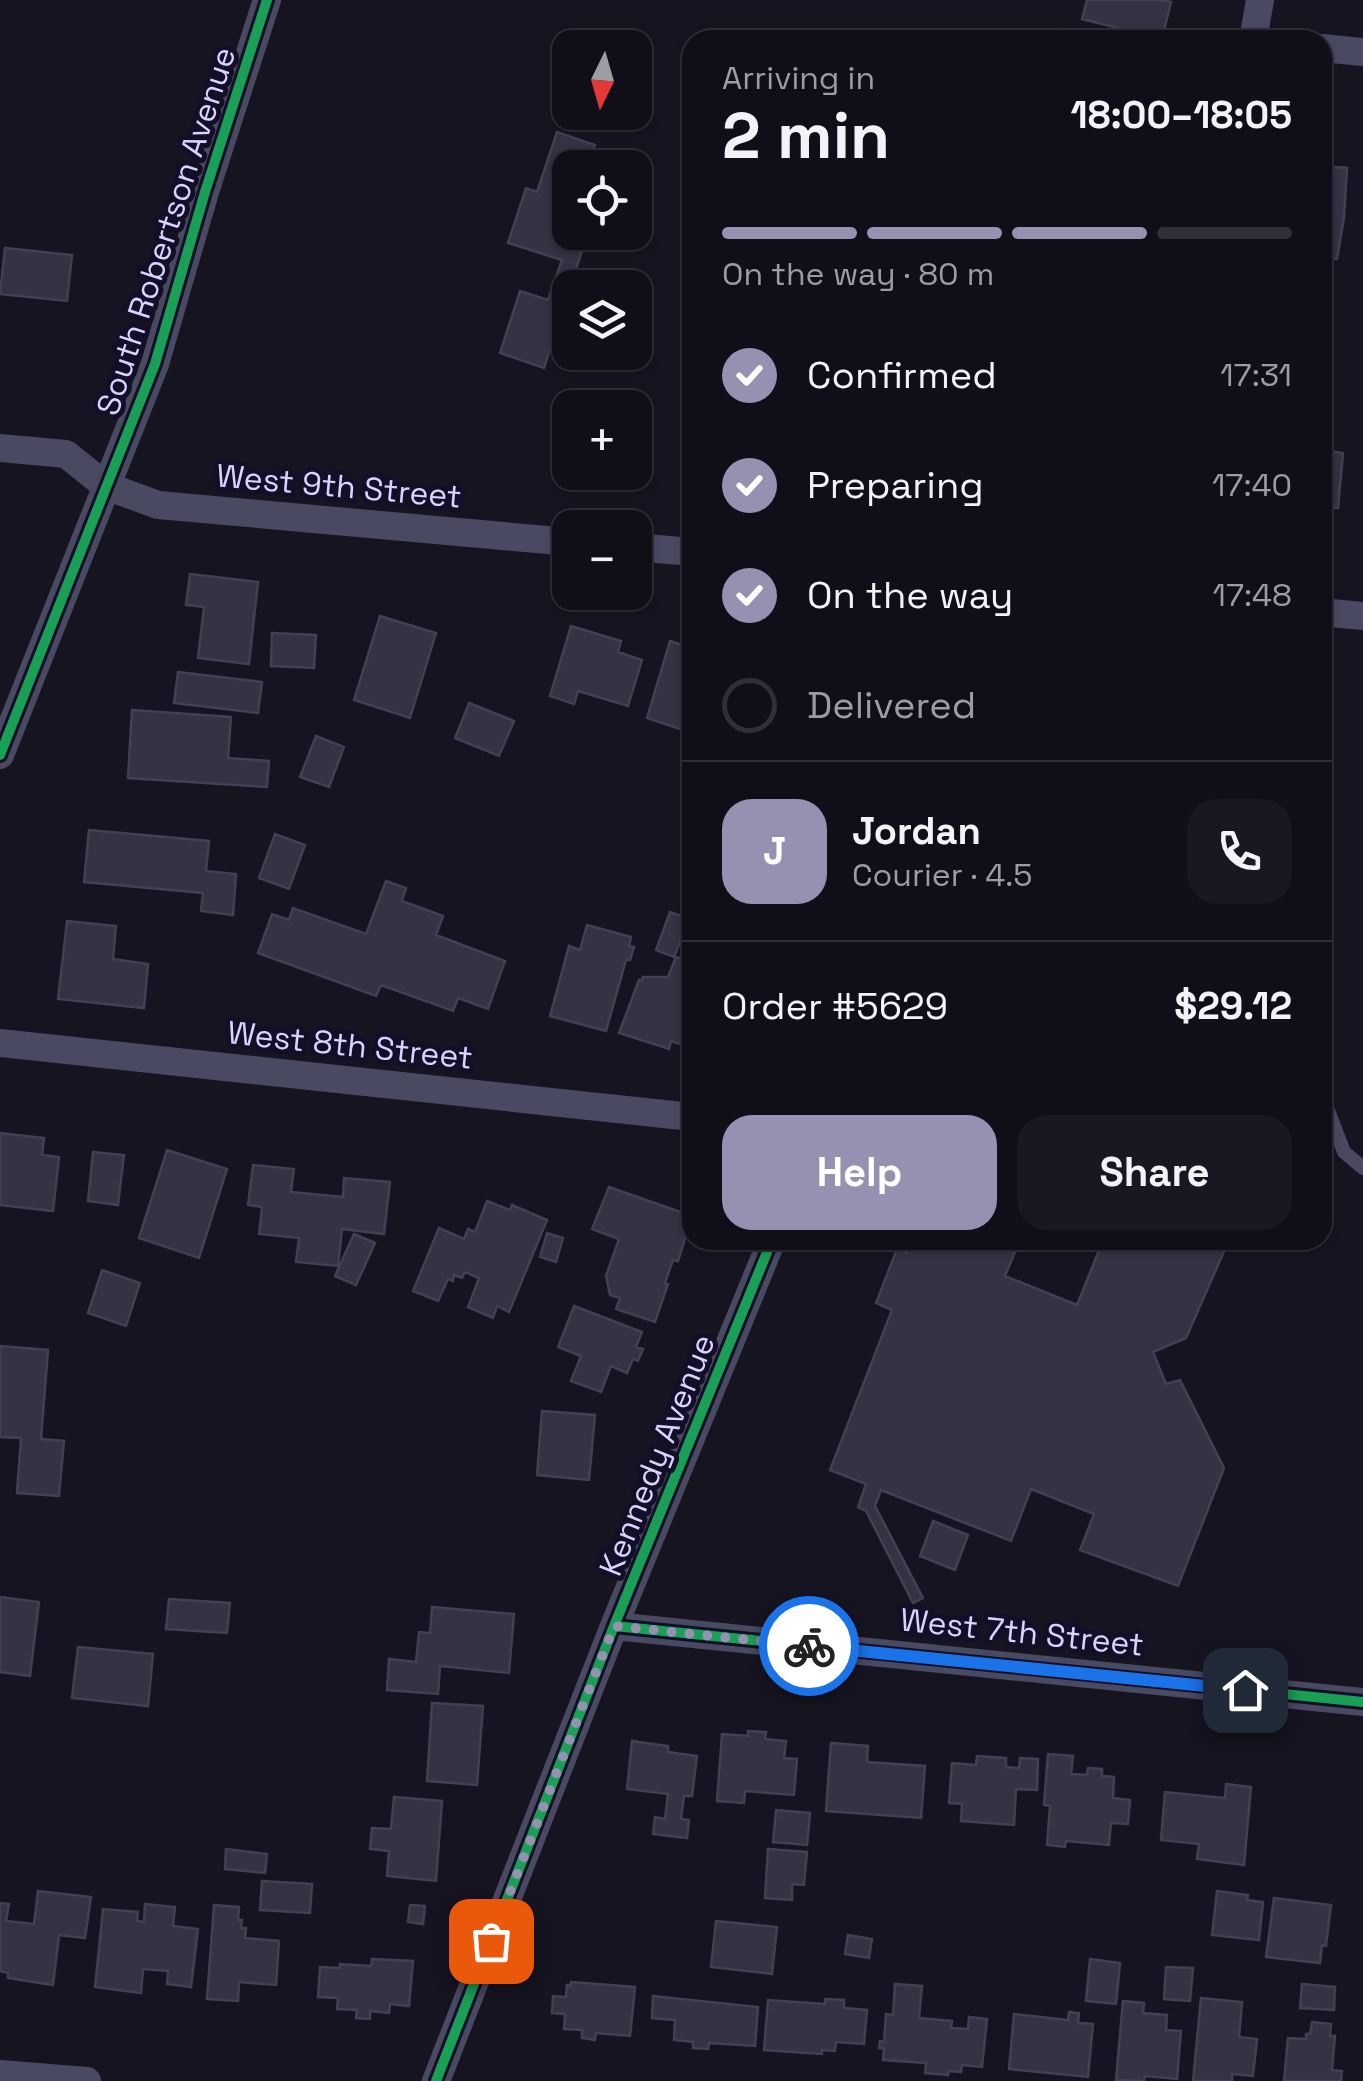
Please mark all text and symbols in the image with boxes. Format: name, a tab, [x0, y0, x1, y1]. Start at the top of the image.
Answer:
north arrow	[552, 30, 652, 130]
map controls	[552, 30, 652, 610]
street label: South Robertson Avenue	[88, 42, 244, 420]
text: Arriving in	[722, 58, 875, 98]
text: 18:00–18:05	[1071, 91, 1292, 139]
text: 2 min	[722, 94, 890, 177]
button: locate	[552, 150, 652, 250]
text: On the way · 80 m	[722, 254, 994, 294]
button: layers	[552, 270, 652, 370]
icon: check	[722, 348, 777, 403]
text: Confirmed	[807, 351, 997, 399]
text: 17:31	[1220, 355, 1292, 395]
button: +	[552, 390, 652, 490]
street label: West 9th Street	[215, 455, 463, 517]
icon: check	[722, 458, 777, 513]
text: Preparing	[807, 461, 984, 509]
text: 17:40	[1212, 465, 1292, 505]
button: −	[552, 510, 652, 610]
icon: check	[722, 568, 777, 623]
text: On the way	[807, 571, 1013, 619]
text: 17:48	[1213, 575, 1292, 615]
text: Delivered	[807, 681, 976, 729]
button: phone	[1187, 799, 1292, 904]
text: Jordan	[852, 807, 981, 855]
text: J	[763, 827, 786, 875]
text: Courier · 4.5	[852, 855, 1033, 895]
text: Order #5629	[722, 982, 948, 1030]
text: $29.12	[1174, 982, 1292, 1030]
street label: West 8th Street	[225, 1012, 475, 1078]
button: Help	[722, 1115, 997, 1230]
button: Share	[1017, 1115, 1292, 1230]
street label: Kennedy Avenue	[590, 1328, 724, 1582]
courier	[759, 1596, 859, 1696]
street label: West 7th Street	[898, 1599, 1146, 1665]
icon: bike	[782, 1619, 837, 1674]
pin	[1203, 1648, 1288, 1733]
icon: home	[1218, 1663, 1273, 1718]
pin	[449, 1899, 534, 1984]
icon: bag	[464, 1914, 519, 1969]

